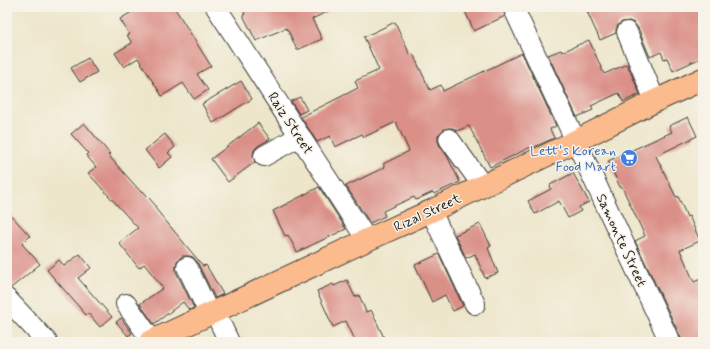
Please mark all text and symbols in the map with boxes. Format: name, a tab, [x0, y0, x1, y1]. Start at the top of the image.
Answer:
street label: Raiz Street	[263, 89, 317, 158]
place label: Lett's Korean Food Mart	[530, 142, 616, 176]
supermarket icon: Lett's Korean Food Mart	[619, 148, 639, 168]
street label: Rizal Street	[391, 189, 465, 236]
street label: Samonte Street	[592, 191, 651, 290]

